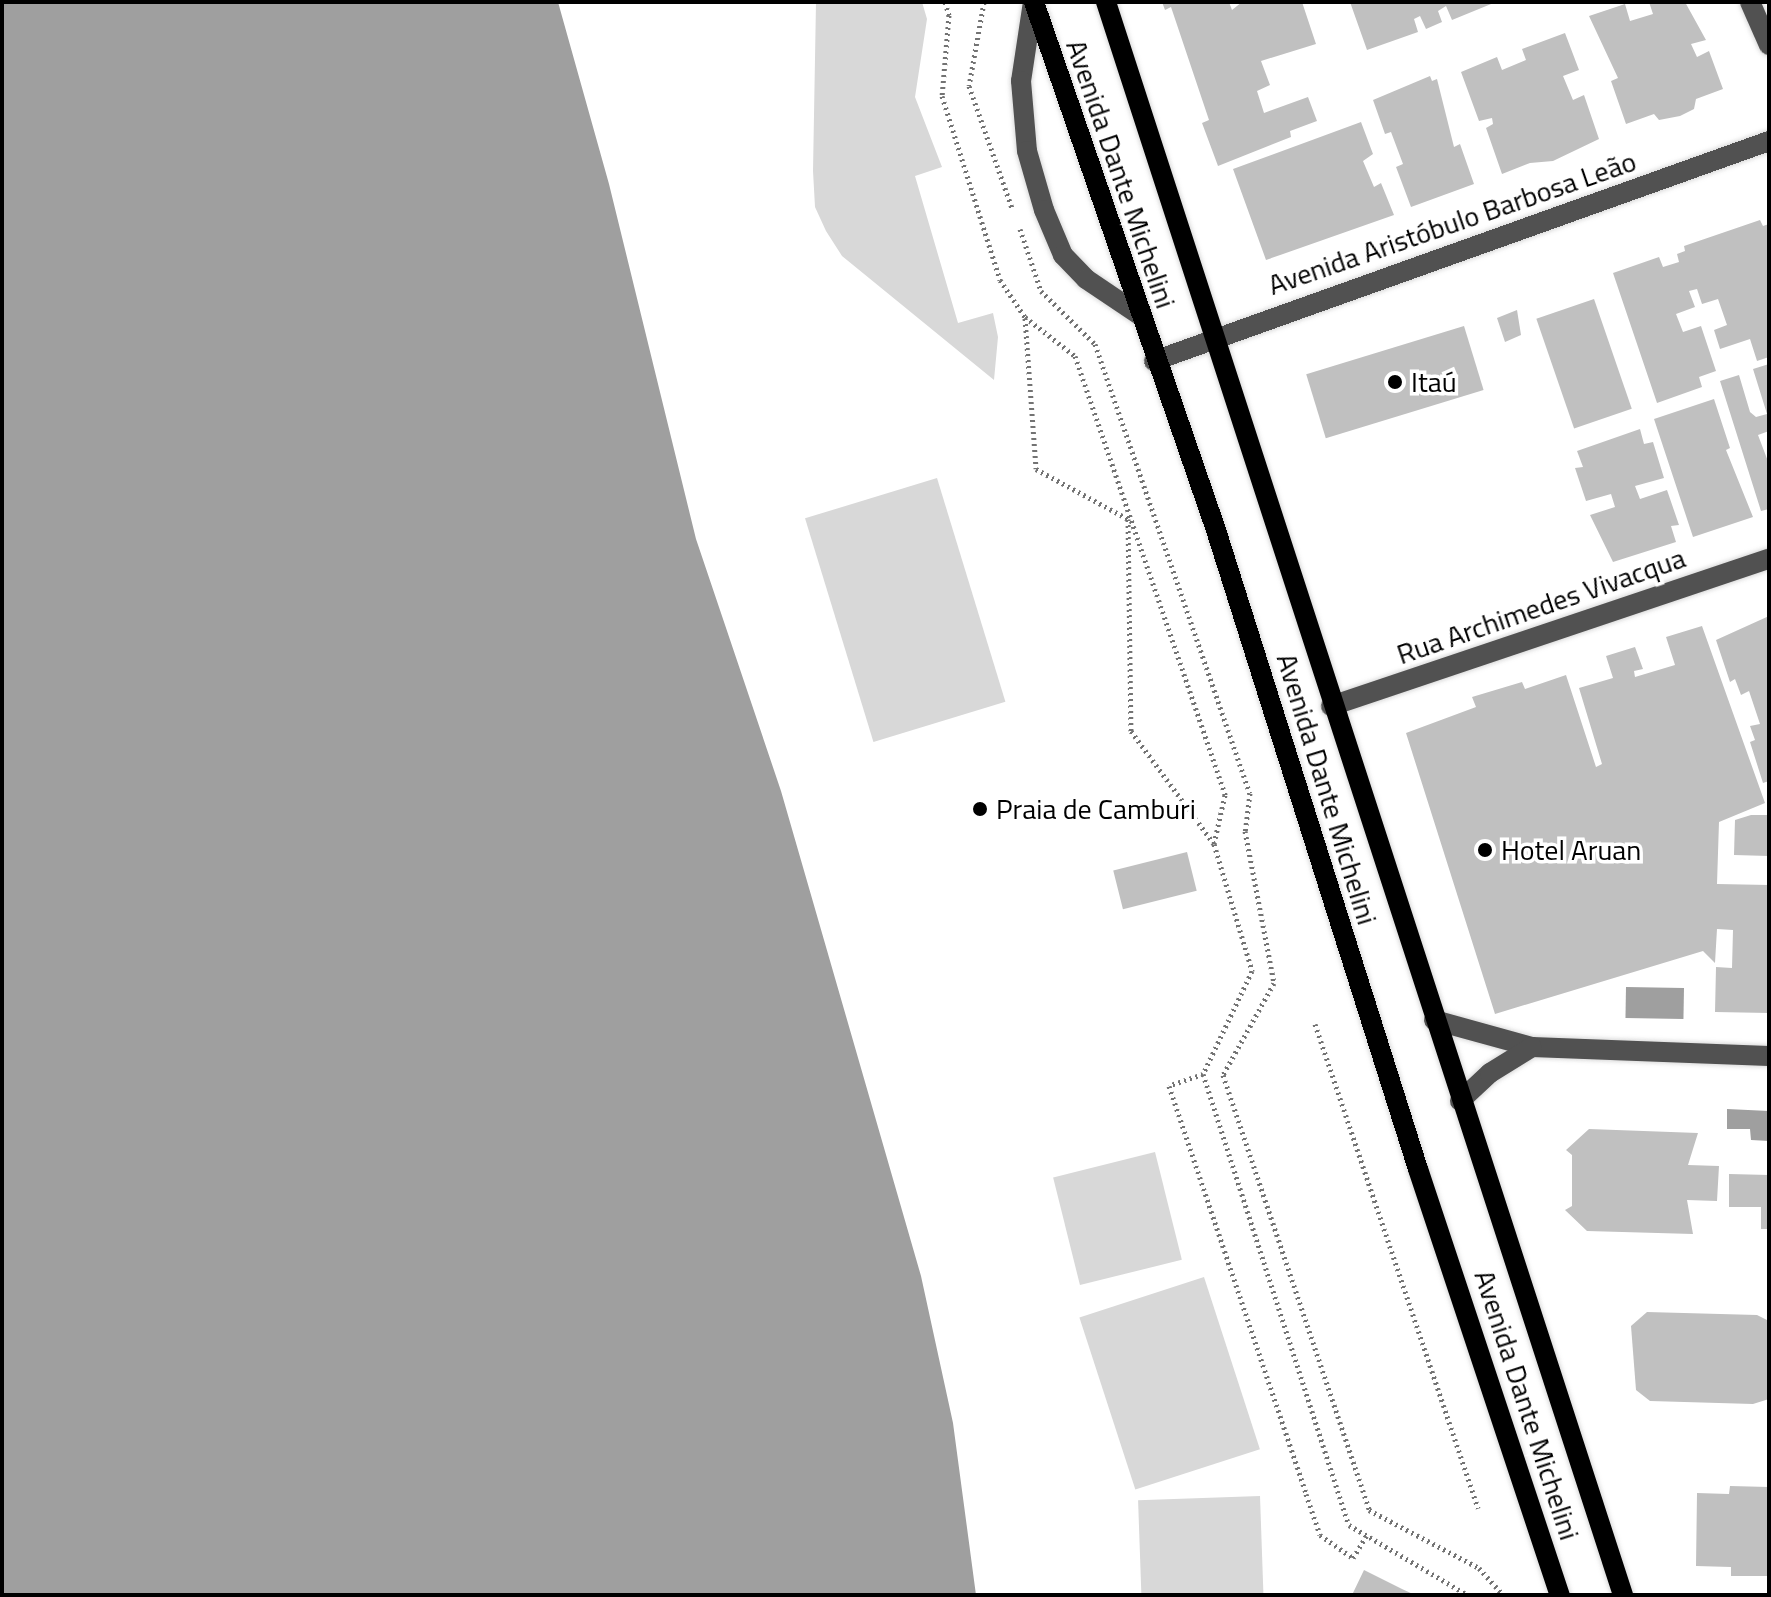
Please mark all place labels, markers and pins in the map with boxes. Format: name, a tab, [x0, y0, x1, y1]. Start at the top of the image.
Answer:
place label: Itaú	[1411, 365, 1457, 399]
marker: Itaú	[1386, 373, 1404, 391]
place label: Praia de Camburi	[996, 792, 1196, 826]
marker: Praia de Camburi	[971, 800, 989, 818]
place label: Hotel Aruan	[1501, 833, 1641, 867]
marker: Hotel Aruan	[1476, 841, 1494, 859]

